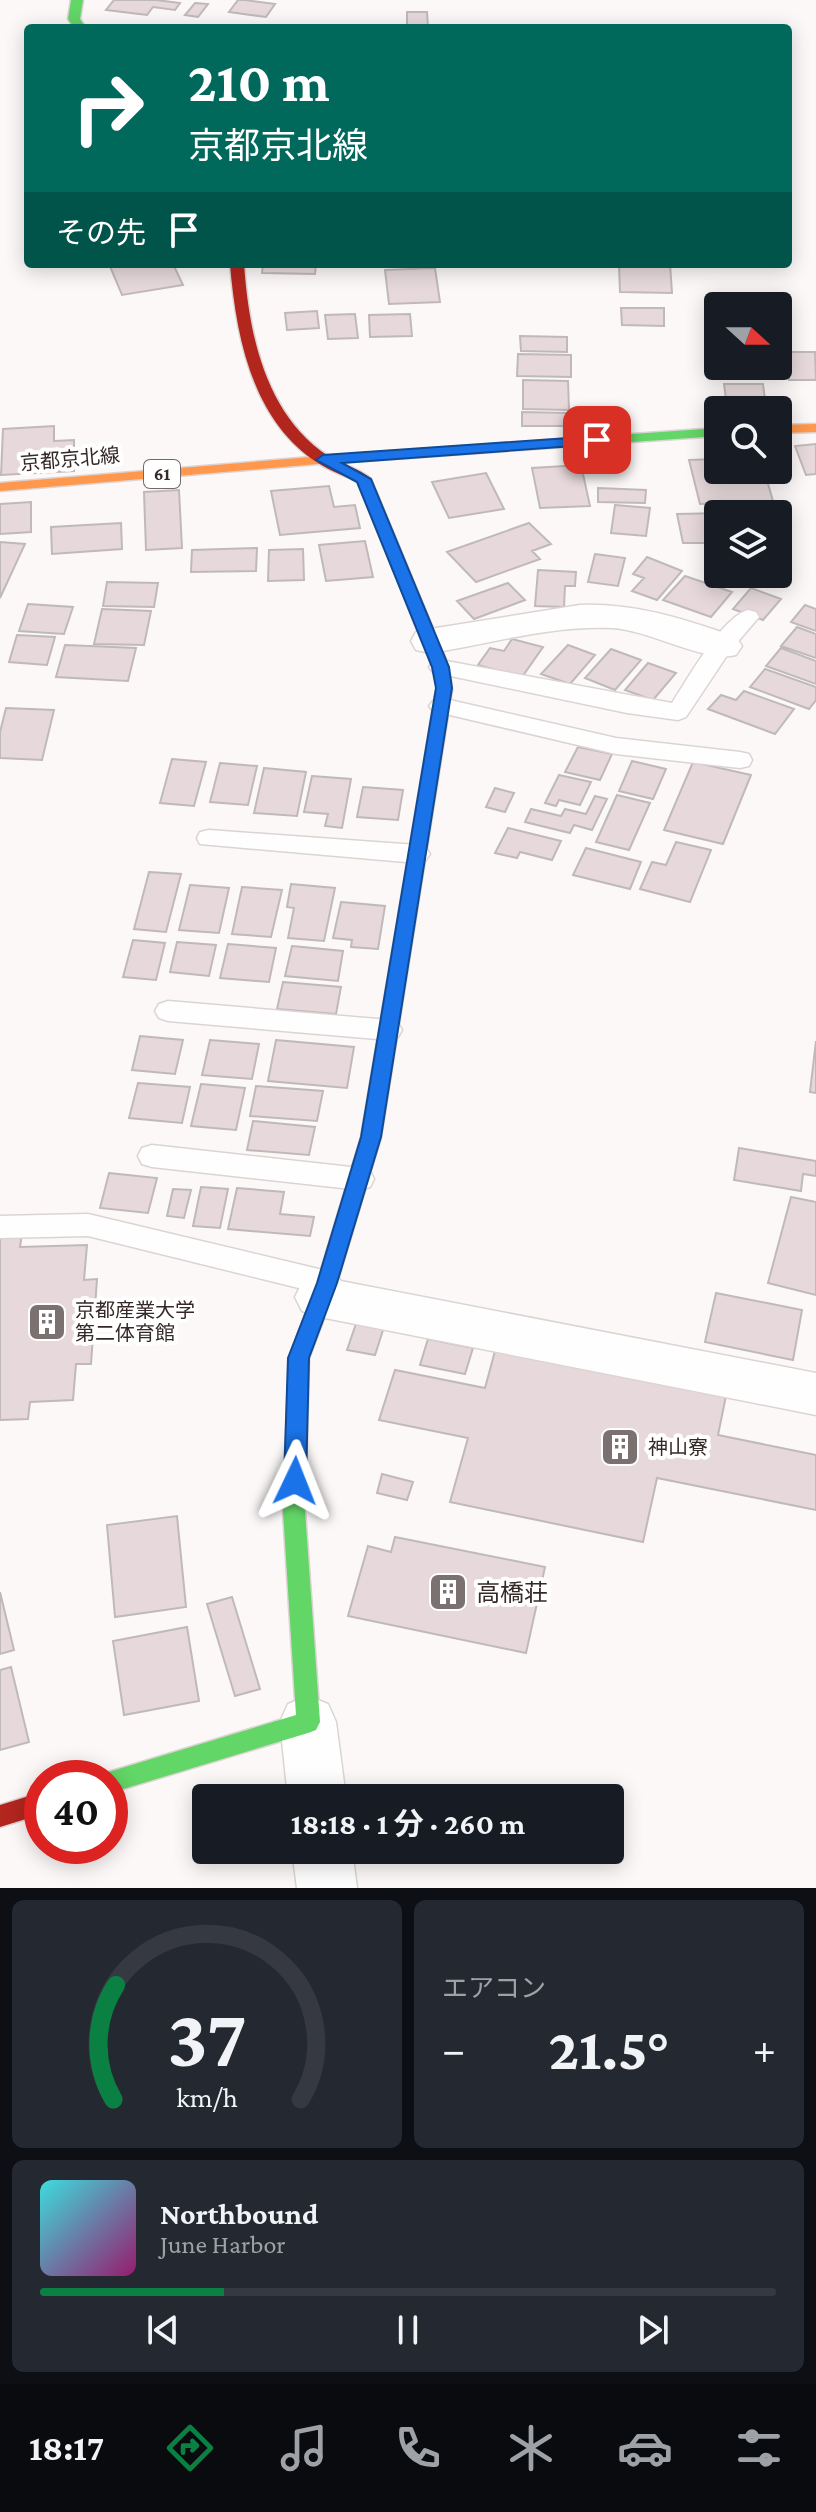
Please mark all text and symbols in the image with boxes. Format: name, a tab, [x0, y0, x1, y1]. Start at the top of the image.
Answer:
text: 210 m	[188, 51, 330, 113]
icon: right	[56, 56, 160, 160]
text: 京都京北線	[188, 126, 368, 166]
icon: arrive	[162, 208, 206, 252]
text: その先	[56, 216, 146, 249]
north arrow	[704, 292, 792, 380]
map controls	[704, 292, 792, 588]
button: search	[704, 396, 792, 484]
pin	[563, 406, 631, 474]
icon: arrive	[575, 418, 619, 462]
street label: 京都京北線	[19, 444, 121, 474]
road number: 61	[144, 460, 180, 488]
button: layers	[704, 500, 792, 588]
place label: 京都産業大学 第二体育館	[75, 1299, 195, 1344]
building icon: 京都産業大学 第二体育館	[26, 1301, 68, 1343]
building icon: 神山寮	[599, 1426, 641, 1468]
place label: 神山寮	[648, 1436, 708, 1458]
position arrow	[253, 1439, 337, 1523]
building icon: 高橋荘	[427, 1571, 469, 1613]
place label: 高橋荘	[476, 1579, 548, 1606]
speed limit sign: 40	[24, 1760, 128, 1864]
text: 18:18 · 1 分 · 260 m	[291, 1807, 525, 1840]
text: エアコン	[442, 1974, 546, 2003]
text: 37	[167, 1991, 247, 2084]
text: 21.5°	[548, 2015, 670, 2082]
text: −	[442, 2025, 465, 2073]
text: +	[753, 2025, 776, 2073]
text: km/h	[176, 2081, 238, 2113]
text: Northbound	[160, 2197, 318, 2230]
text: June Harbor	[160, 2230, 286, 2259]
icon: previous	[141, 2308, 185, 2352]
icon: pause	[386, 2308, 430, 2352]
icon: next	[631, 2308, 675, 2352]
icon: directions	[162, 2420, 218, 2476]
icon: music	[276, 2420, 332, 2476]
icon: phone	[390, 2420, 446, 2476]
icon: climate	[503, 2420, 559, 2476]
icon: car	[617, 2420, 673, 2476]
icon: filters	[731, 2420, 787, 2476]
text: 18:17	[29, 2428, 104, 2468]

